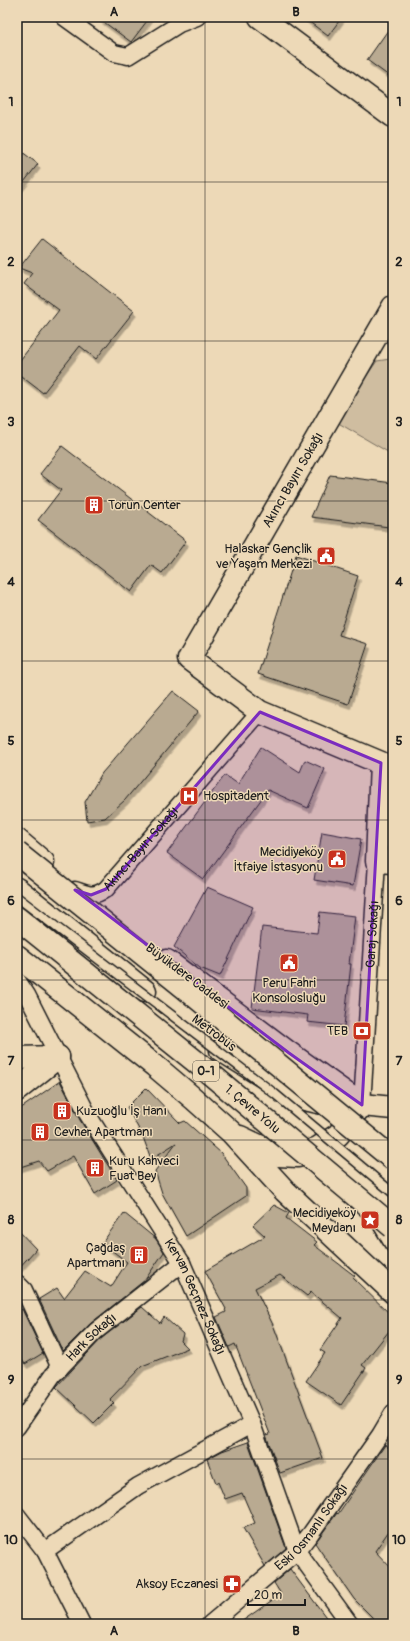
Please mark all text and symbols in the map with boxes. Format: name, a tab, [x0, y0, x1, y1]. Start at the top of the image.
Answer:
text: A	[110, 4, 119, 20]
text: B	[292, 4, 300, 20]
text: 1	[8, 94, 14, 110]
text: 1	[396, 94, 402, 110]
text: 2	[7, 254, 15, 270]
text: 2	[395, 254, 403, 270]
text: 3	[7, 414, 15, 430]
text: 3	[395, 414, 403, 430]
street label: Akıncı Bayırı Sokağı	[259, 430, 327, 530]
building icon: Torun Center	[83, 494, 105, 516]
place label: Torun Center	[108, 497, 181, 513]
place label: Halaskar Gençlik ve Yaşam Merkezi	[215, 541, 313, 572]
public building icon: Halaskar Gençlik ve Yaşam Merkezi	[315, 545, 337, 567]
text: 4	[7, 574, 15, 590]
text: 4	[395, 574, 403, 590]
text: 5	[7, 733, 15, 749]
text: 5	[395, 733, 403, 749]
hospital icon: Hospitadent	[178, 785, 200, 807]
place label: Hospitadent	[203, 788, 270, 804]
street label: Akıncı Bayırı Sokağı	[100, 803, 182, 895]
place label: Mecidiyeköy İtfaiye İstasyonu	[233, 844, 323, 875]
public building icon: Mecidiyeköy İtfaiye İstasyonu	[326, 848, 348, 870]
text: 6	[7, 893, 15, 909]
text: 6	[395, 893, 403, 909]
street label: Garaj Sokağı	[362, 900, 383, 969]
street label: Büyükdere Caddesi	[142, 940, 232, 1012]
public building icon: Peru Fahri Konsolosluğu	[278, 952, 300, 974]
place label: Peru Fahri Konsolosluğu	[252, 975, 326, 1006]
street label: Metrobüs	[189, 1011, 239, 1055]
bank icon: TEB	[351, 1020, 373, 1042]
place label: TEB	[327, 1023, 348, 1039]
text: 7	[8, 1053, 15, 1069]
text: 7	[396, 1053, 403, 1069]
road number: O-1	[193, 1061, 219, 1081]
street label: 1. Çevre Yolu	[221, 1081, 283, 1137]
building icon: Kuzuoğlu İş Hanı	[51, 1100, 73, 1122]
place label: Kuzuoğlu İş Hanı	[76, 1103, 167, 1119]
building icon: Cevher Apartmanı	[29, 1121, 51, 1143]
place label: Cevher Apartmanı	[54, 1124, 153, 1140]
place label: Kuru Kahveci Fuat Bey	[109, 1153, 179, 1184]
building icon: Kuru Kahveci Fuat Bey	[84, 1157, 106, 1179]
place label: Mecidiyeköy Meydanı	[293, 1205, 356, 1236]
place icon: Mecidiyeköy Meydanı	[359, 1209, 381, 1231]
text: 8	[8, 1212, 15, 1228]
text: 8	[396, 1212, 403, 1228]
street label: Kervan Geçmez Sokağı	[161, 1236, 229, 1357]
place label: Çağdaş Apartmanı	[66, 1240, 125, 1271]
building icon: Çağdaş Apartmanı	[128, 1244, 150, 1266]
street label: Hark Sokağı	[63, 1310, 120, 1365]
text: 9	[8, 1372, 15, 1388]
text: 9	[396, 1372, 403, 1388]
street label: Eski Osmanlı Sokağı	[272, 1481, 351, 1574]
text: 10	[4, 1532, 18, 1548]
text: 10	[392, 1532, 406, 1548]
pharmacy icon: Aksoy Eczanesi	[221, 1573, 243, 1595]
place label: Aksoy Eczanesi	[135, 1576, 218, 1592]
scale bar	[248, 1581, 305, 1607]
text: 20 m	[254, 1588, 283, 1603]
text: A	[110, 1623, 119, 1639]
text: B	[292, 1623, 300, 1639]

